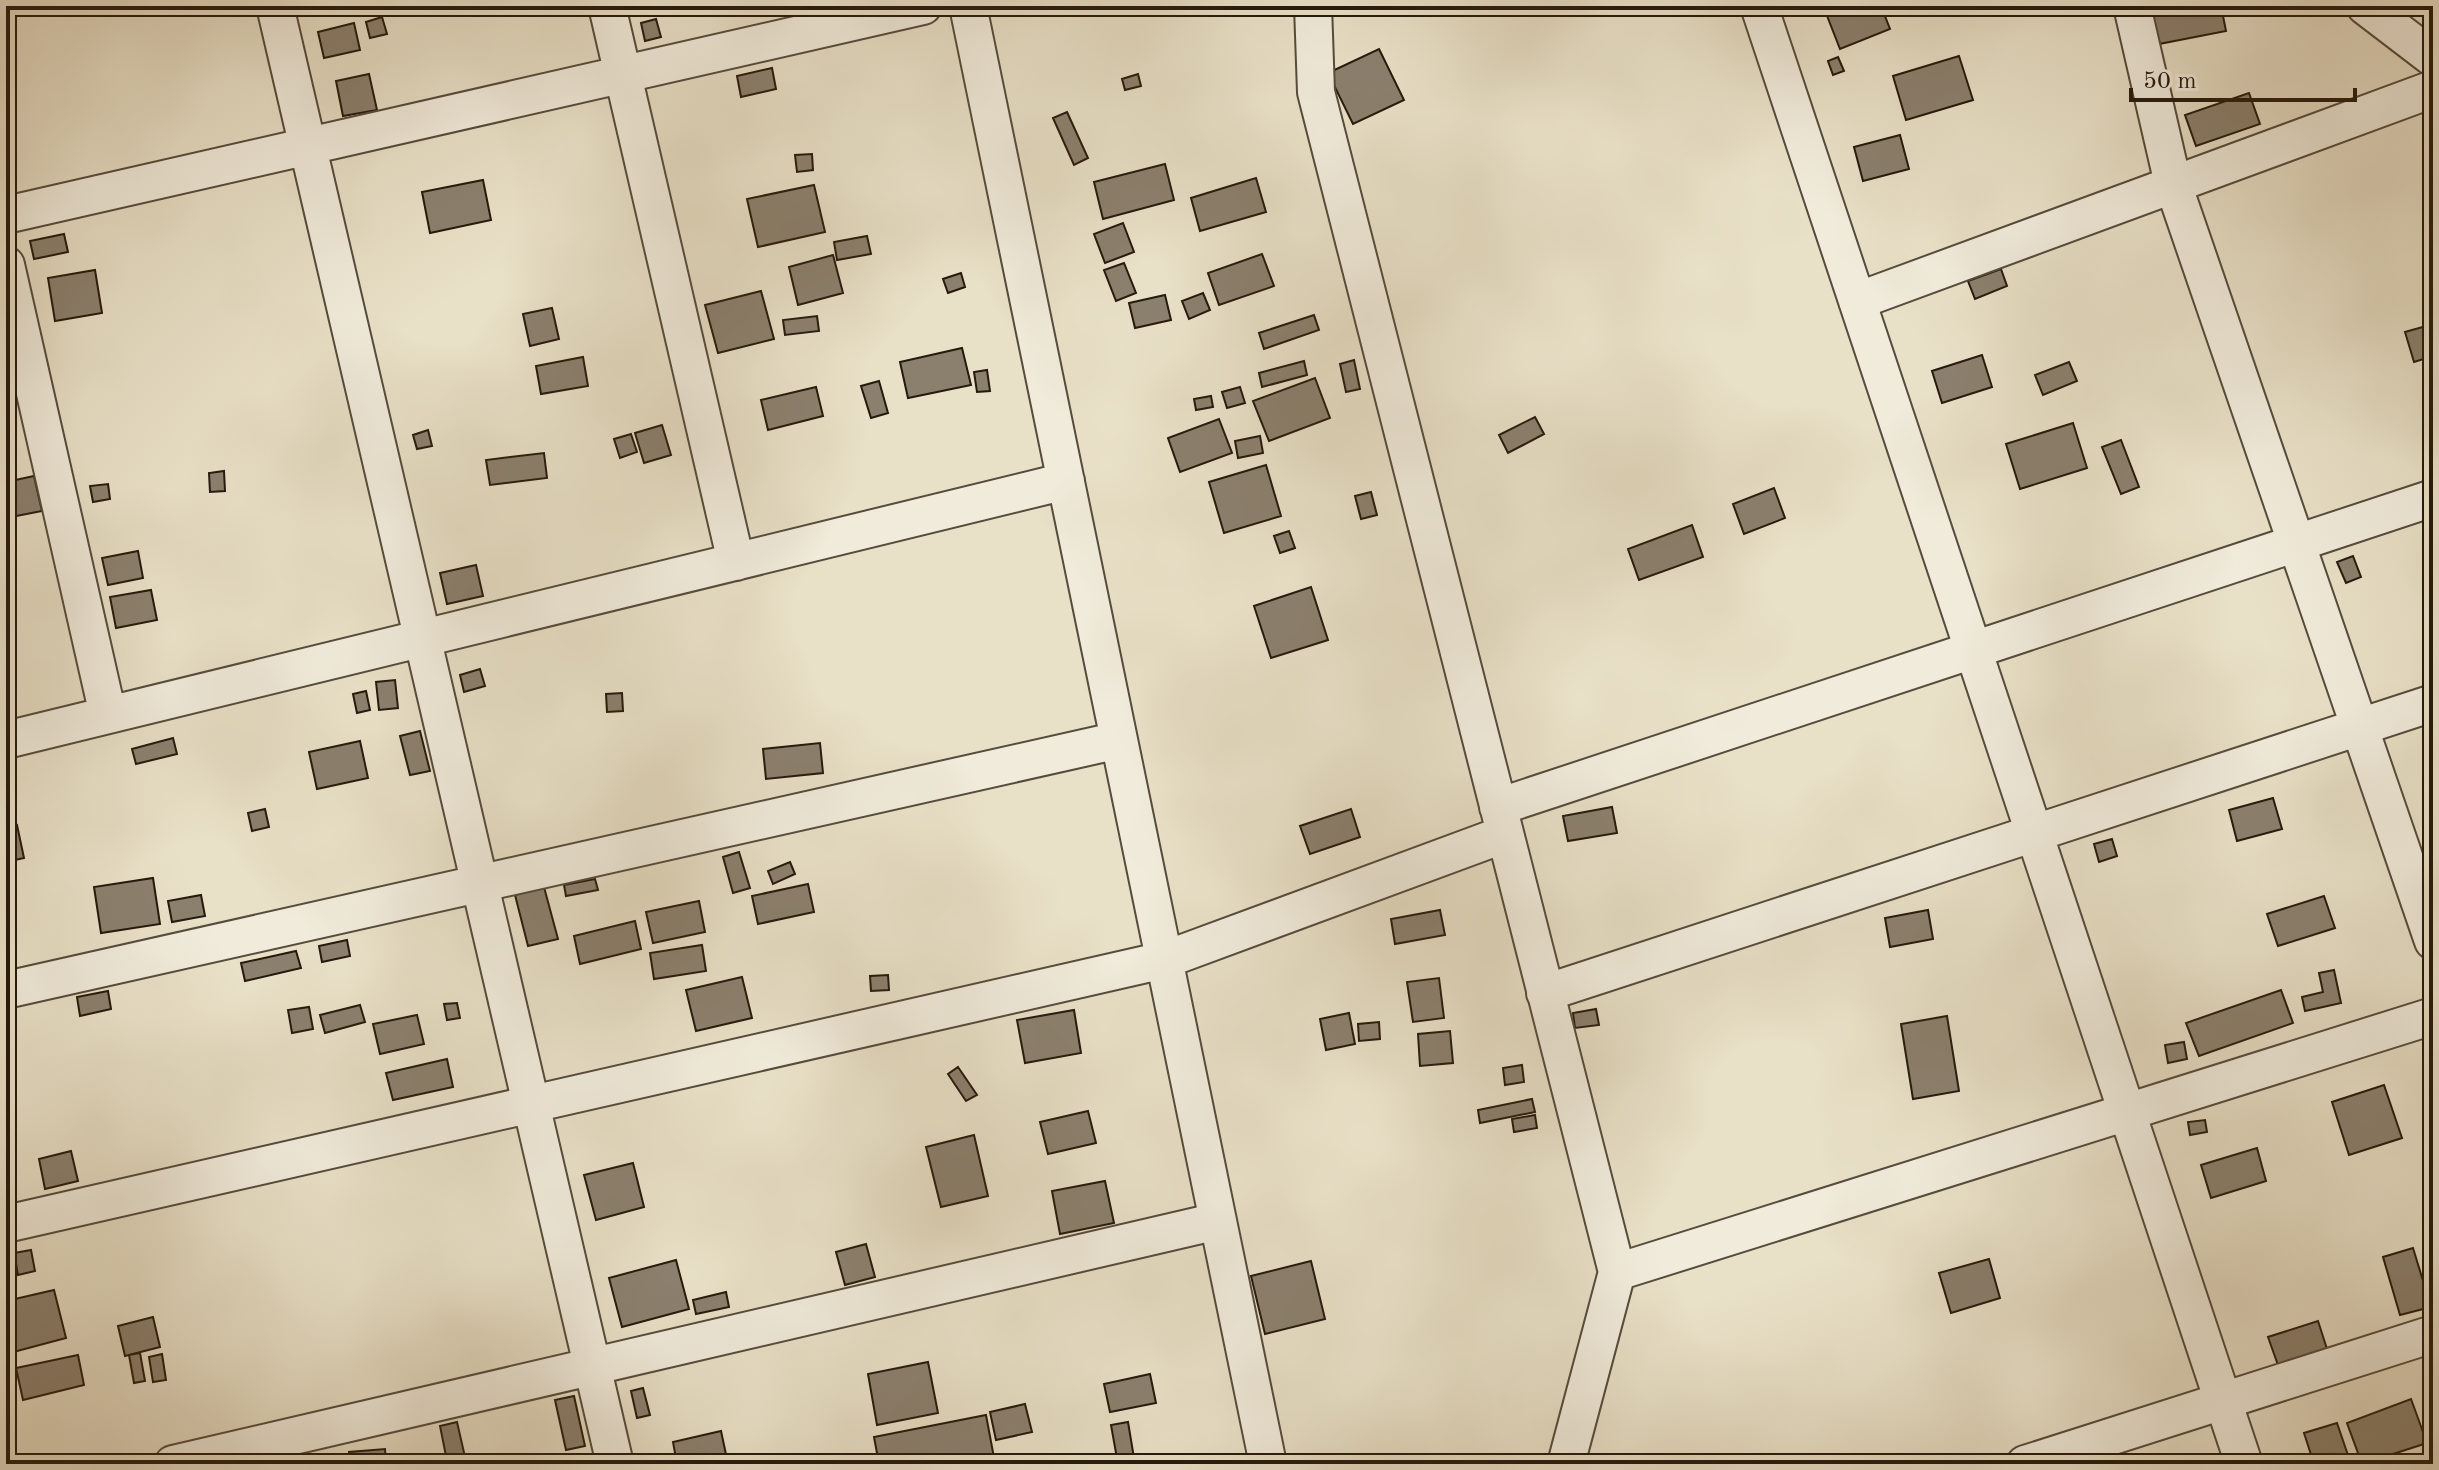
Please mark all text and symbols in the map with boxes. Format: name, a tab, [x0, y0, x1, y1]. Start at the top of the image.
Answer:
scale bar	[2131, 52, 2355, 102]
text: 50 m	[2143, 70, 2197, 94]

